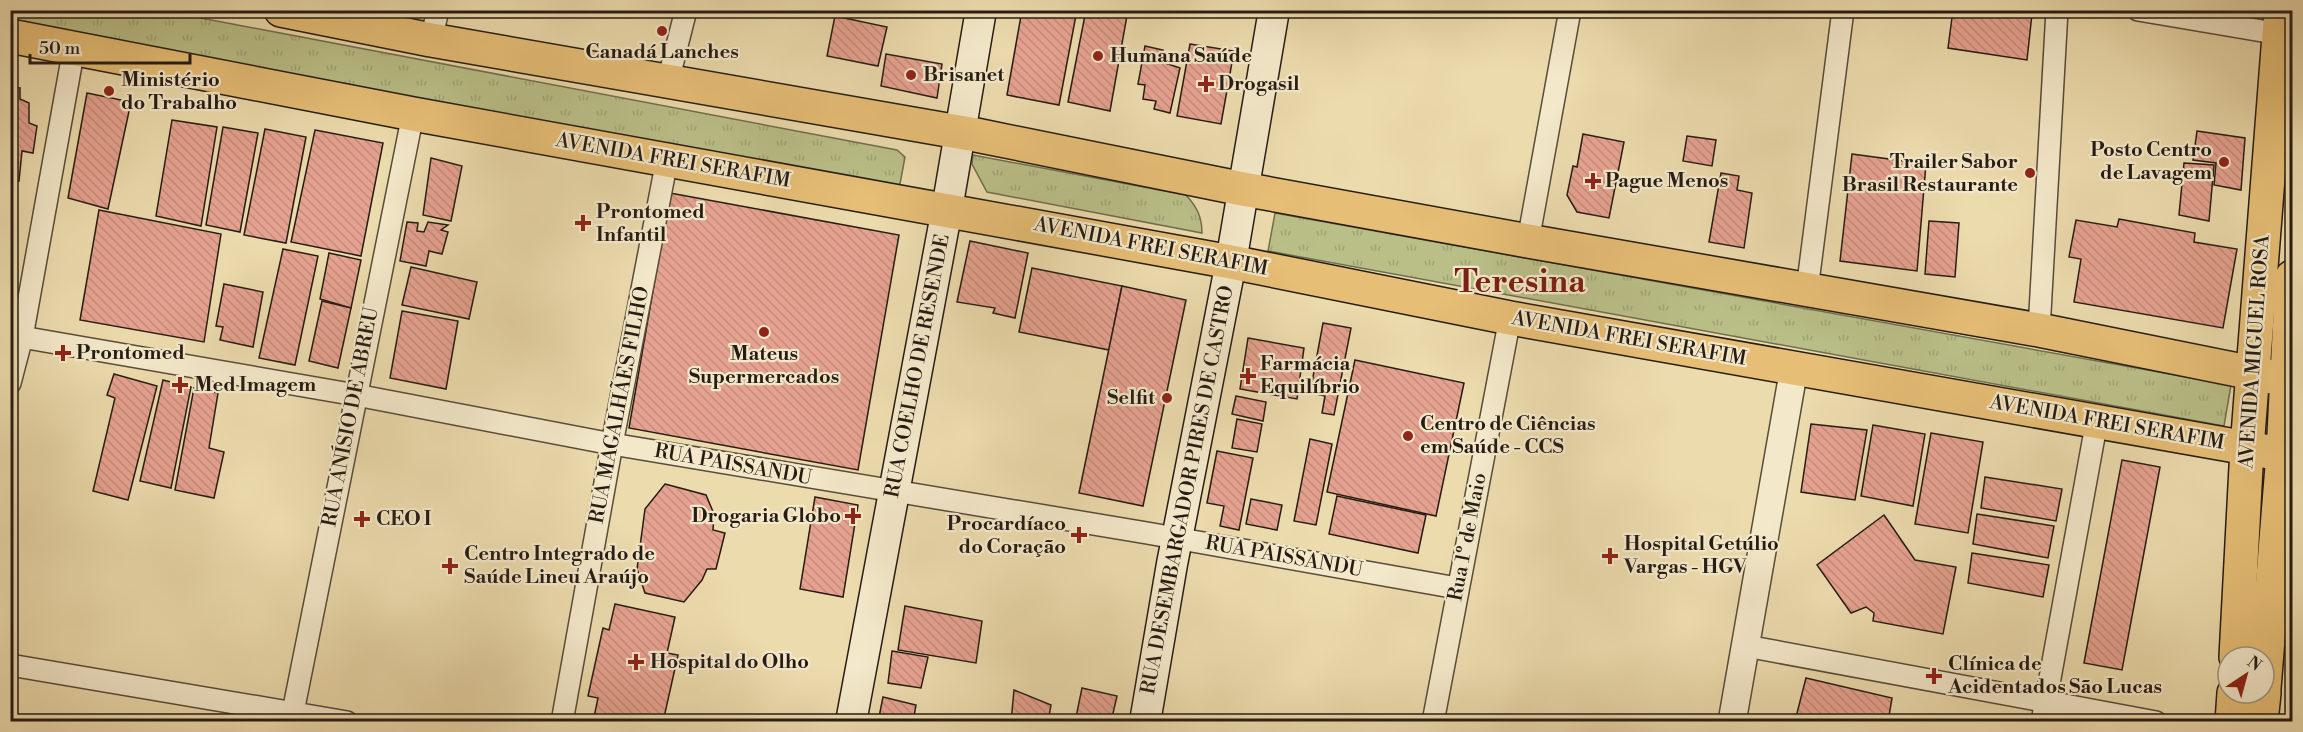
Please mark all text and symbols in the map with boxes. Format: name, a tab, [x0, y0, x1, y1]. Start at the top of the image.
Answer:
marker: Canadá Lanches	[655, 24, 669, 38]
scale bar	[30, 27, 190, 65]
text: 50 m	[39, 37, 81, 60]
place label: Canadá Lanches	[585, 40, 739, 65]
place label: Humana Saúde	[1110, 44, 1252, 69]
marker: Humana Saúde	[1091, 49, 1105, 63]
place label: Brisanet	[923, 63, 1005, 88]
place label: Ministério do Trabalho	[121, 68, 237, 116]
marker: Brisanet	[904, 68, 918, 82]
place label: Drogasil	[1218, 72, 1300, 97]
marker: Drogasil	[1199, 77, 1213, 91]
marker: Ministério do Trabalho	[102, 84, 116, 98]
street label: AVENIDA FREI SERAFIM	[553, 128, 793, 194]
place label: Posto Centro de Lavagem	[2090, 138, 2212, 186]
place label: Trailer Sabor Brasil Restaurante	[1842, 150, 2018, 198]
marker: Posto Centro de Lavagem	[2217, 155, 2231, 169]
marker: Trailer Sabor Brasil Restaurante	[2023, 166, 2037, 180]
place label: Pague Menos	[1605, 169, 1728, 194]
marker: Pague Menos	[1586, 174, 1600, 188]
place label: Prontomed Infantil	[596, 200, 705, 248]
street label: AVENIDA FREI SERAFIM	[1031, 212, 1270, 282]
marker: Prontomed Infantil	[574, 214, 592, 232]
street label: RUA COELHO DE RESENDE	[880, 232, 956, 500]
street label: AVENIDA MIGUEL ROSA	[2234, 233, 2276, 471]
district label: Teresina	[1454, 262, 1586, 302]
street label: RUA DESEMBARGADOR PIRES DE CASTRO	[1136, 283, 1240, 697]
street label: RUA MAGALHÃES FILHO	[583, 284, 655, 526]
street label: RUA ANÍSIO DE ABREU	[316, 305, 385, 529]
street label: AVENIDA FREI SERAFIM	[1509, 306, 1749, 372]
marker: Mateus Supermercados	[757, 325, 771, 339]
place label: Prontomed	[76, 341, 185, 366]
place label: Mateus Supermercados	[689, 342, 839, 390]
marker: Prontomed	[54, 344, 72, 362]
place label: Farmácia Equilíbrio	[1260, 352, 1360, 400]
marker: Farmácia Equilíbrio	[1241, 369, 1255, 383]
place label: Med Imagem	[194, 373, 316, 398]
marker: Med Imagem	[171, 376, 189, 394]
place label: Selfit	[1107, 386, 1156, 411]
street label: AVENIDA FREI SERAFIM	[1987, 390, 2227, 456]
marker: Selfit	[1160, 391, 1174, 405]
place label: Centro de Ciências em Saúde - CCS	[1420, 412, 1596, 460]
marker: Centro de Ciências em Saúde - CCS	[1401, 429, 1415, 443]
street label: RUA PAISSANDU	[652, 439, 814, 491]
street label: Rua 1º de Maio	[1443, 471, 1493, 603]
place label: Drogaria Globo	[692, 504, 841, 529]
place label: CEO I	[376, 507, 432, 532]
marker: Drogaria Globo	[846, 509, 860, 523]
marker: CEO I	[353, 510, 371, 528]
place label: Procardíaco do Coração	[947, 512, 1066, 560]
marker: Procardíaco do Coração	[1070, 526, 1088, 544]
street label: RUA PAISSANDU	[1203, 531, 1365, 583]
place label: Hospital Getúlio Vargas - HGV	[1623, 532, 1779, 580]
place label: Centro Integrado de Saúde Lineu Araújo	[464, 542, 655, 590]
marker: Hospital Getúlio Vargas - HGV	[1601, 547, 1619, 565]
marker: Centro Integrado de Saúde Lineu Araújo	[441, 557, 459, 575]
north arrow	[2216, 645, 2276, 705]
place label: Hospital do Olho	[650, 650, 809, 675]
place label: Clínica de Acidentados São Lucas	[1947, 652, 2162, 700]
text: N	[2243, 652, 2266, 676]
marker: Hospital do Olho	[627, 653, 645, 671]
marker: Clínica de Acidentados São Lucas	[1925, 667, 1943, 685]

